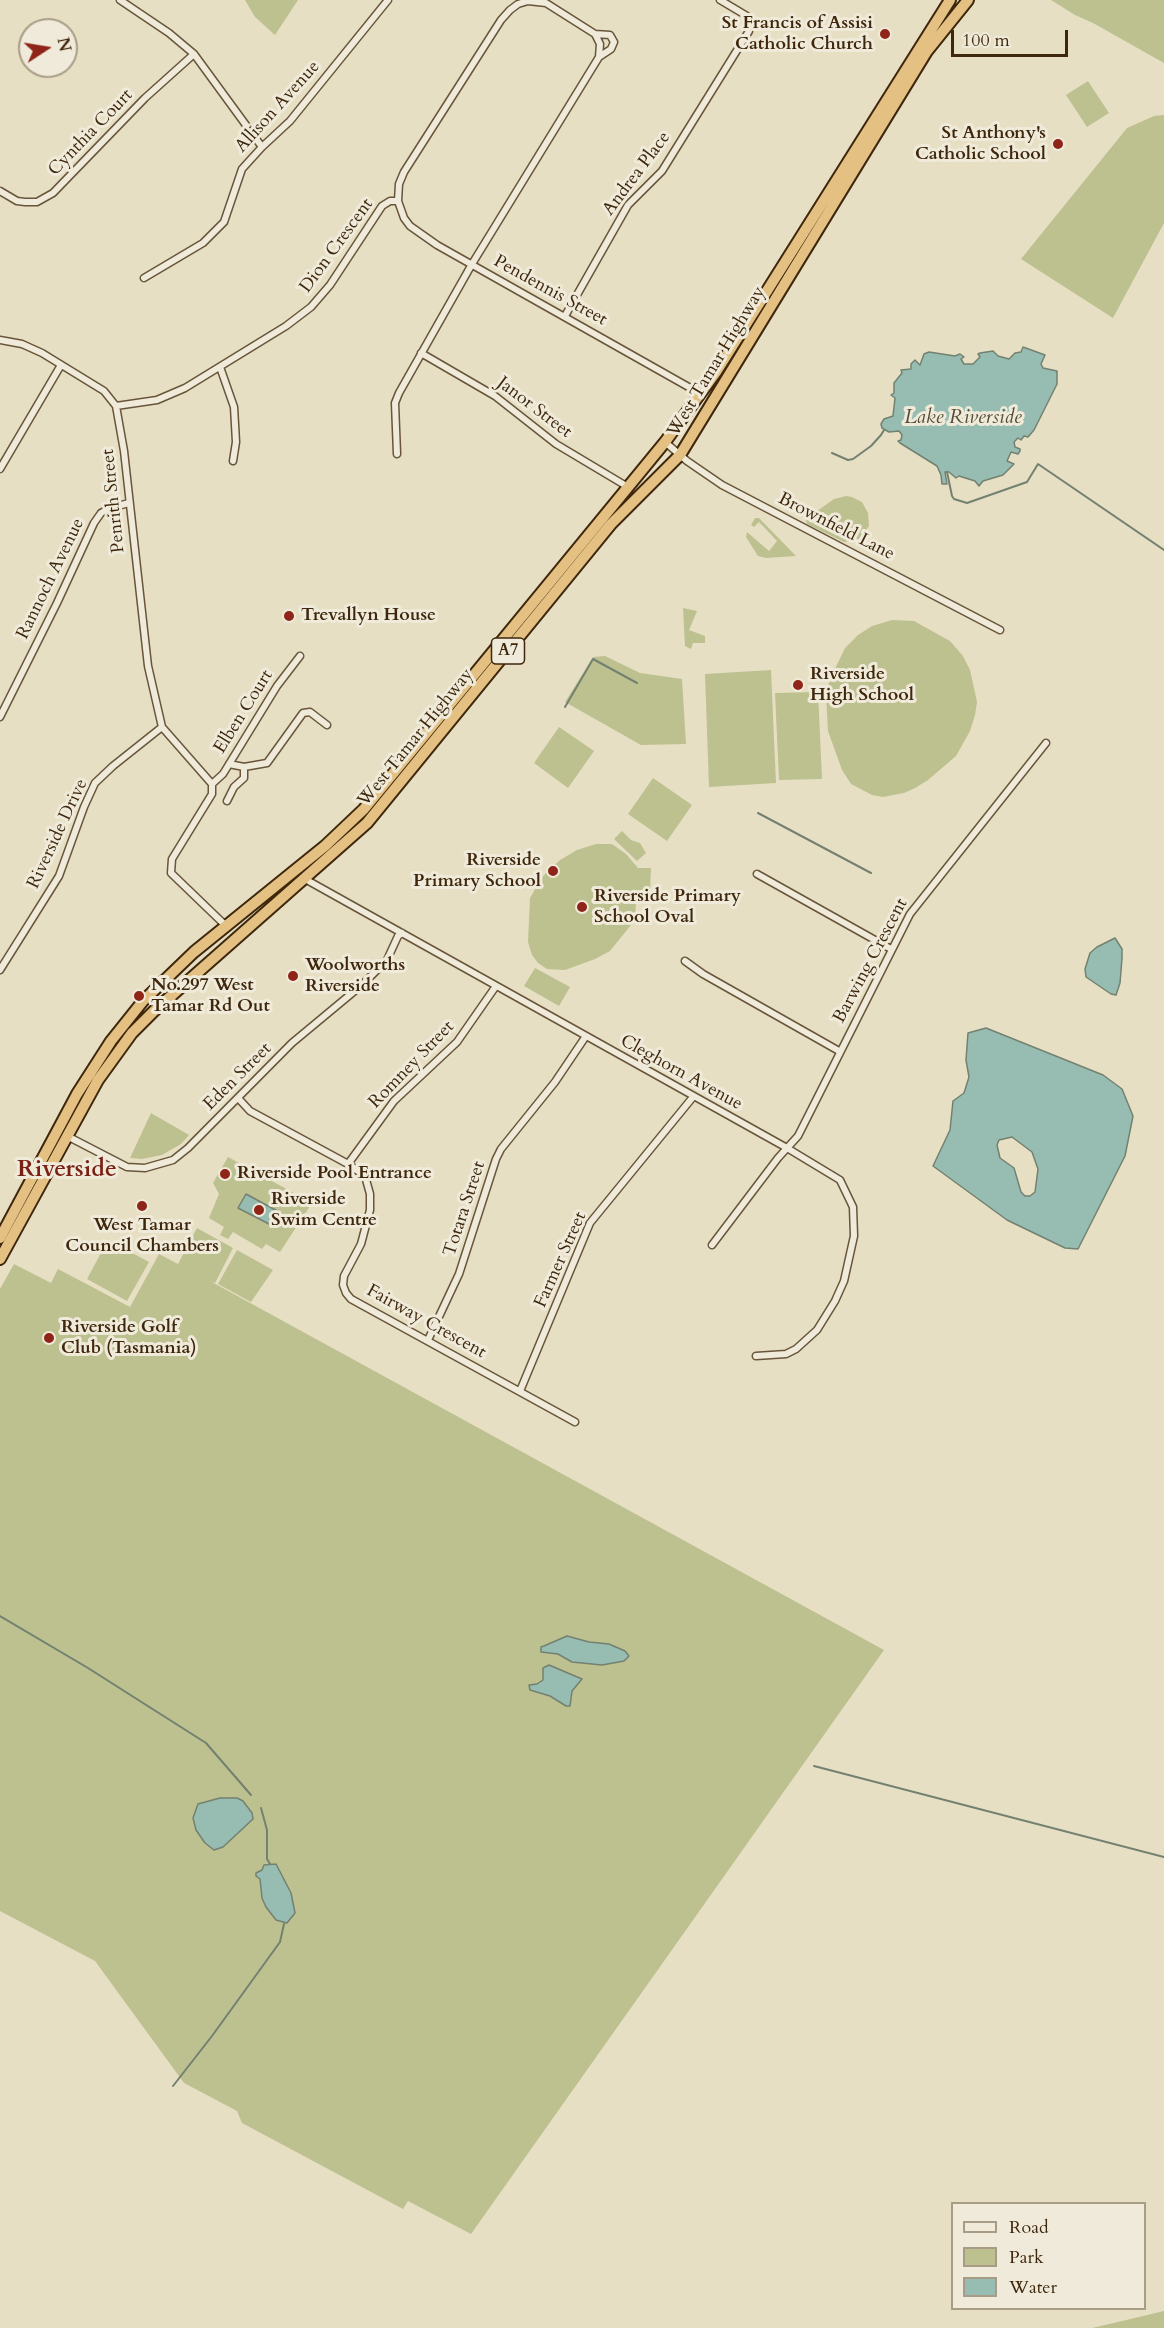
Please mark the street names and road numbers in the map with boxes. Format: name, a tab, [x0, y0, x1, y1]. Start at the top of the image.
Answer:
street label: Allison Avenue	[231, 57, 325, 157]
street label: Cynthia Court	[44, 85, 138, 181]
street label: Andrea Place	[598, 128, 676, 220]
street label: Dion Crescent	[296, 195, 378, 297]
street label: Pendennis Street	[489, 251, 611, 331]
street label: West Tamar Highway	[664, 283, 770, 441]
street label: Janor Street	[492, 373, 576, 443]
street label: Penrith Street	[98, 448, 130, 554]
street label: Brownfield Lane	[774, 488, 898, 566]
street label: Rannoch Avenue	[12, 515, 90, 643]
road number: A7	[492, 638, 524, 664]
street label: West Tamar Highway	[354, 664, 478, 812]
street label: Elben Court	[210, 666, 278, 758]
street label: Riverside Drive	[23, 776, 93, 892]
street label: Barwing Crescent	[829, 895, 913, 1027]
street label: Romney Street	[365, 1017, 459, 1113]
street label: Cleghorn Avenue	[616, 1031, 746, 1115]
street label: Eden Street	[200, 1039, 276, 1115]
street label: Totara Street	[439, 1159, 491, 1259]
street label: Farmer Street	[530, 1209, 592, 1311]
street label: Fairway Crescent	[363, 1280, 489, 1364]

